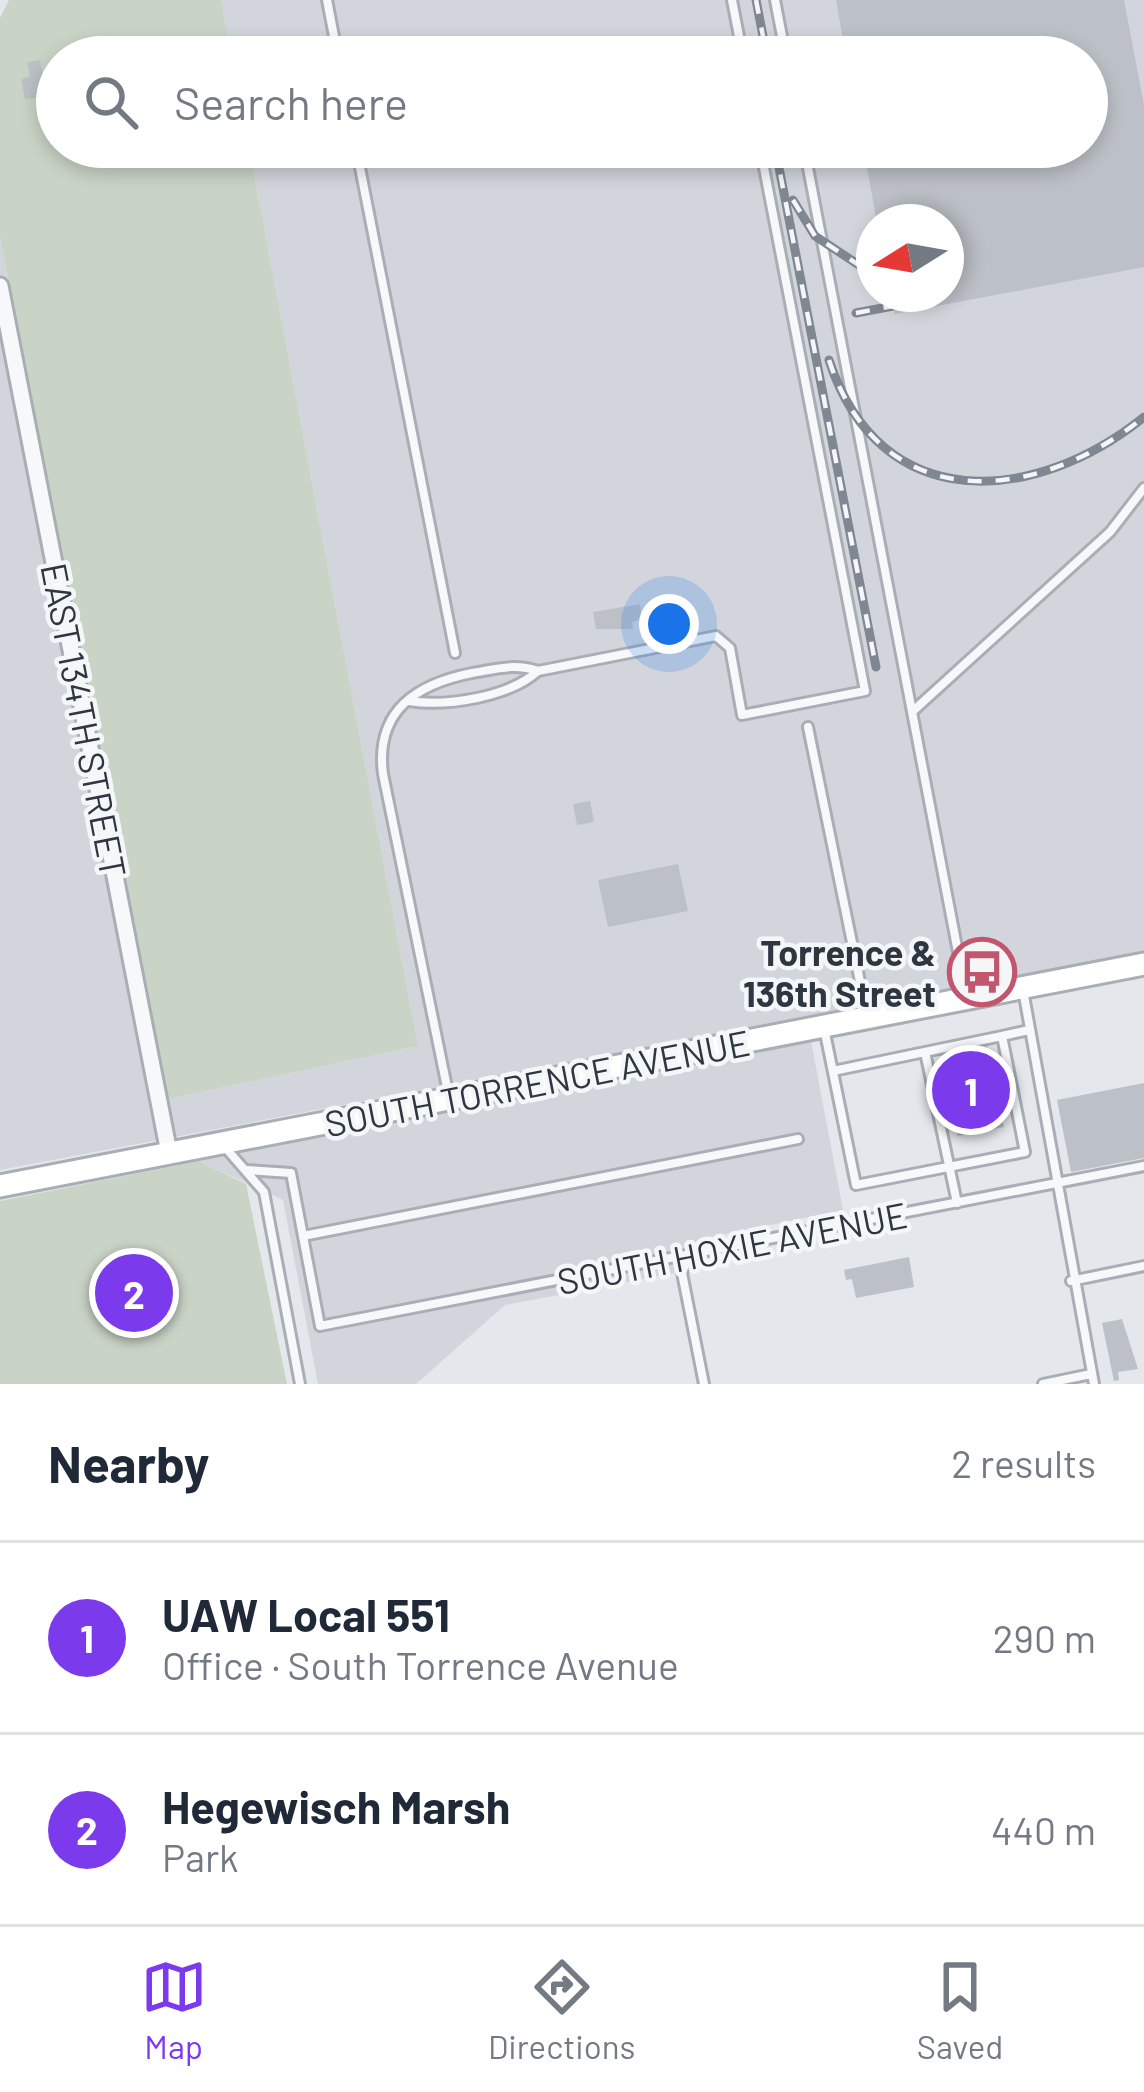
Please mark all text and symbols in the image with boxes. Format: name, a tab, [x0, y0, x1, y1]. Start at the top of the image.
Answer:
search box	[36, 36, 1108, 168]
icon: search	[78, 69, 144, 135]
text: Search here	[174, 75, 408, 129]
north arrow	[856, 204, 964, 312]
street label: EAST 134TH STREET	[33, 559, 137, 881]
your location	[639, 594, 699, 654]
place label: Torrence & 136th Street	[743, 930, 936, 1014]
bus stop icon: Torrence & 136th Street	[947, 937, 1017, 1007]
street label: SOUTH TORRENCE AVENUE	[321, 1020, 753, 1144]
pin: 1	[932, 1045, 1010, 1135]
street label: SOUTH HOXIE AVENUE	[553, 1192, 911, 1302]
pin: 2	[95, 1248, 173, 1338]
text: Nearby	[48, 1432, 209, 1493]
text: 2 results	[951, 1439, 1096, 1486]
text: UAW Local 551	[162, 1587, 450, 1641]
text: 1	[80, 1614, 94, 1661]
text: 290 m	[993, 1614, 1096, 1661]
text: Office · South Torrence Avenue	[162, 1641, 679, 1688]
text: Hegewisch Marsh	[162, 1779, 510, 1833]
text: 2	[76, 1806, 98, 1853]
text: 440 m	[991, 1806, 1096, 1853]
text: Park	[162, 1833, 239, 1880]
tab: Map	[141, 1954, 207, 2066]
tab: Directions	[488, 1954, 635, 2066]
tab: Saved	[917, 1954, 1003, 2066]

